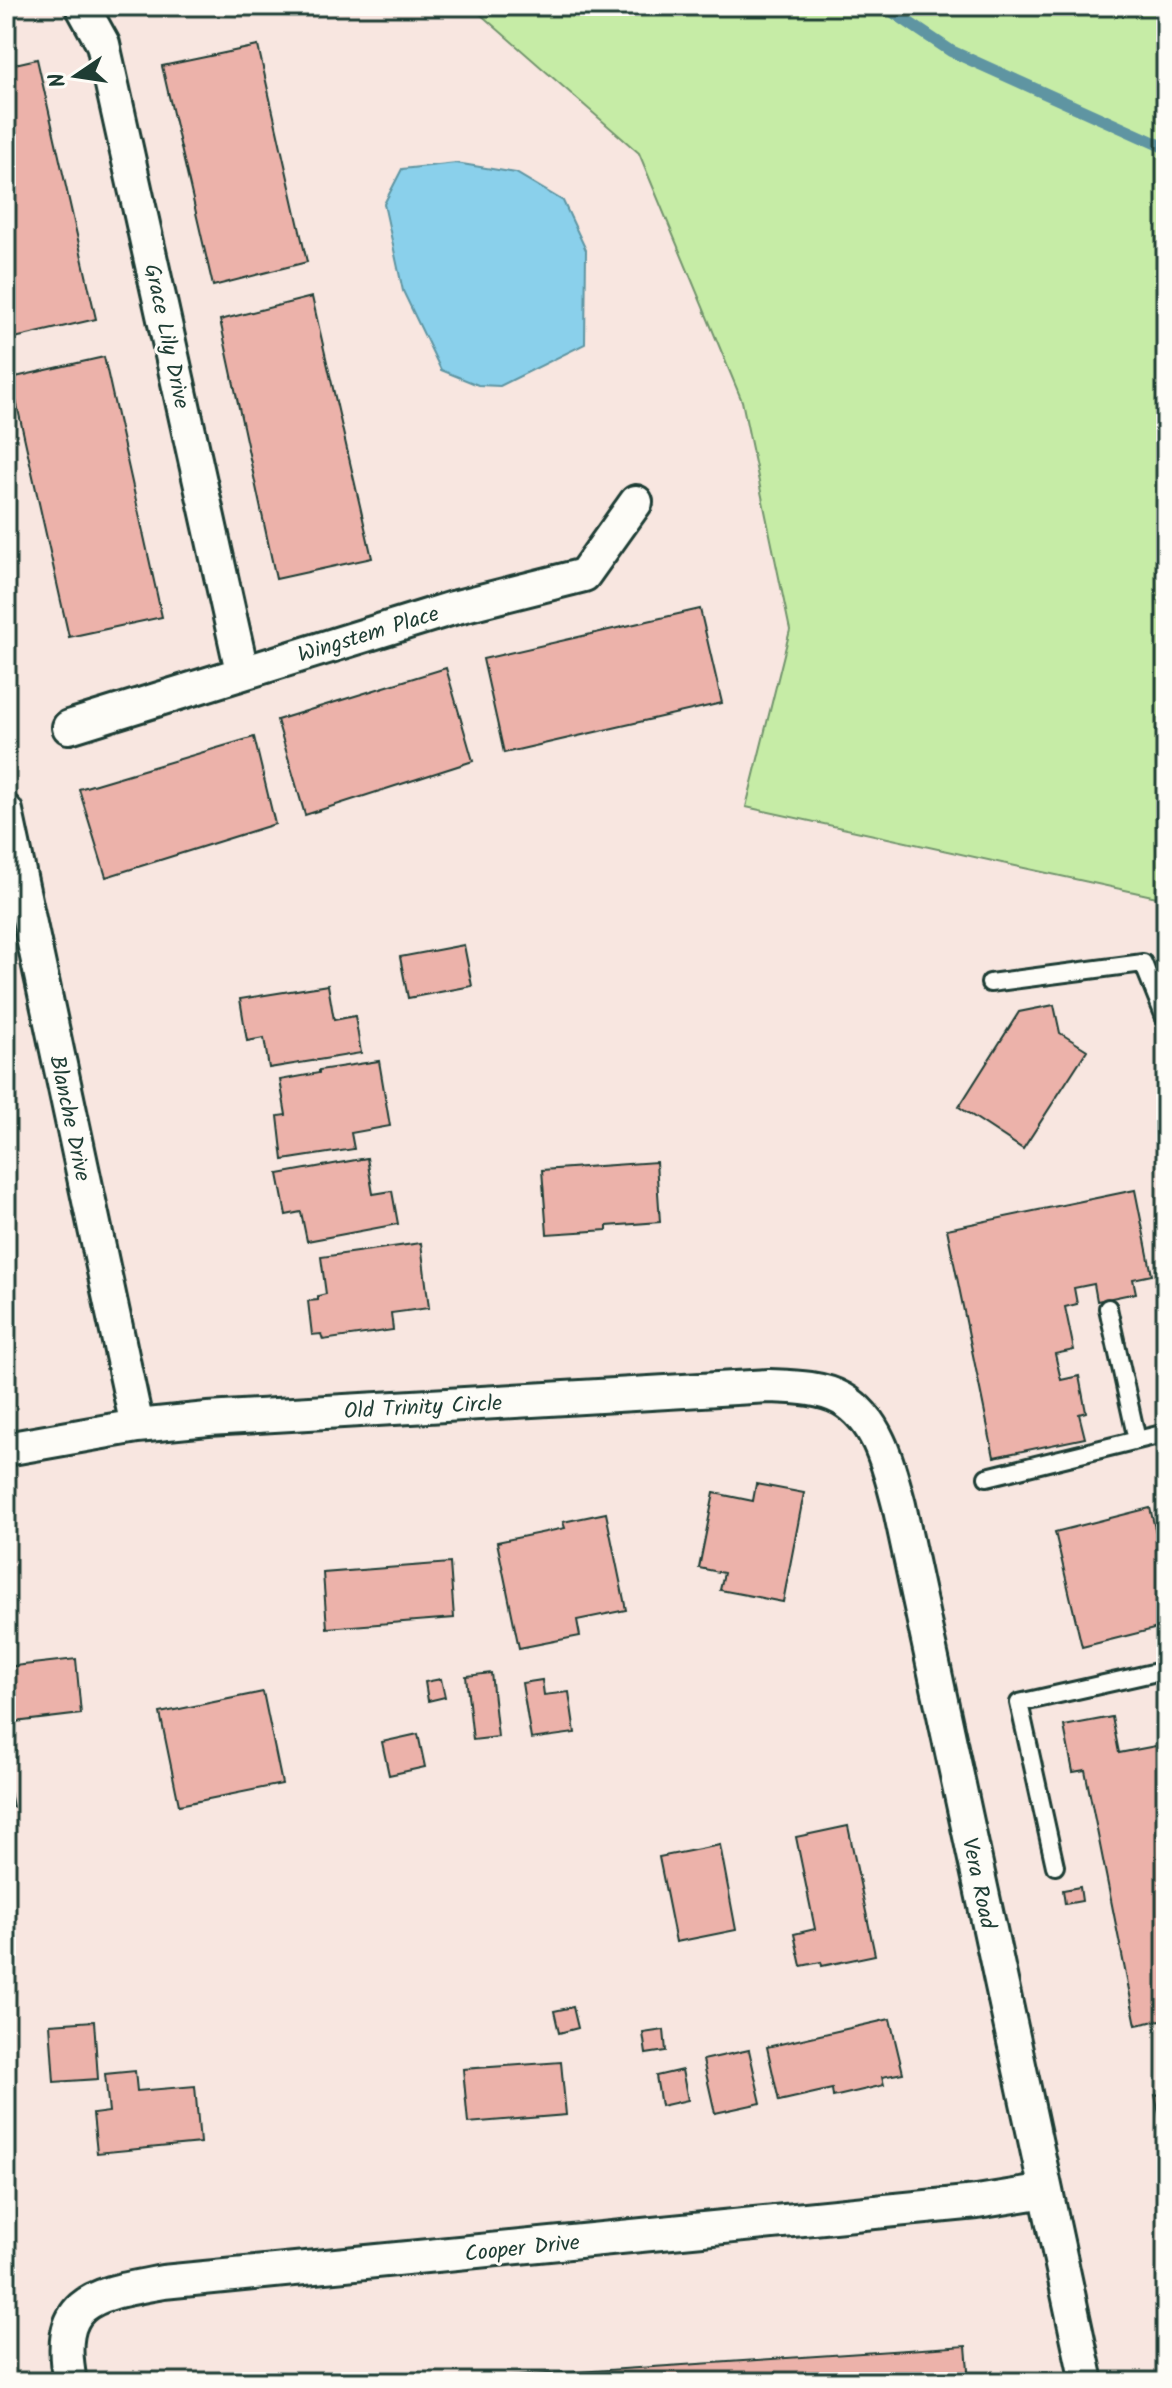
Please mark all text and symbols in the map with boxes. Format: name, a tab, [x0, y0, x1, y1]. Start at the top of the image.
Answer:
north arrow	[36, 36, 116, 116]
text: N	[40, 69, 78, 91]
street label: Grace Lily Drive	[133, 261, 198, 412]
street label: Wingstem Place	[294, 597, 444, 673]
street label: Blanche Drive	[38, 1052, 99, 1185]
street label: Old Trinity Circle	[343, 1387, 503, 1430]
street label: Vera Road	[951, 1835, 1004, 1933]
street label: Cooper Drive	[463, 2226, 582, 2273]

